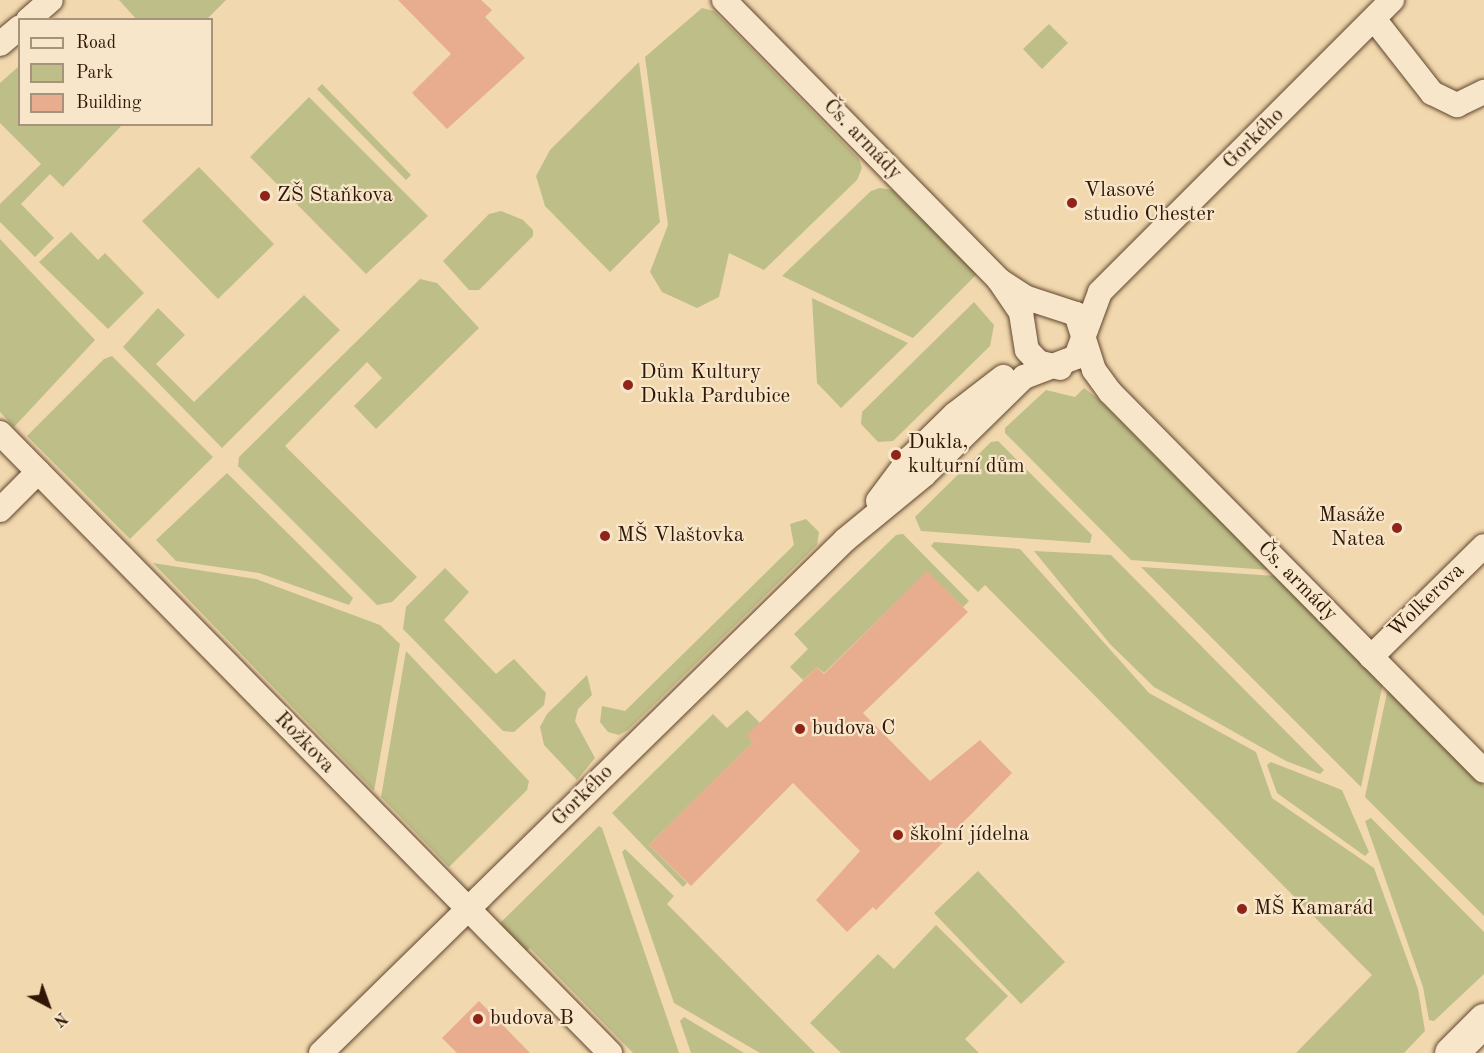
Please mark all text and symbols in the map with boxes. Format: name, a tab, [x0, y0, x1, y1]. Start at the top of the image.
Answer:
legend	[18, 18, 213, 126]
text: Road	[76, 34, 116, 52]
text: Park	[76, 64, 113, 82]
text: Building	[76, 94, 141, 112]
street label: Čs. armády	[817, 94, 907, 186]
street label: Gorkého	[1218, 103, 1290, 175]
place label: Vlasové studio Chester	[1084, 178, 1214, 228]
place label: ZŠ Staňkova	[277, 183, 393, 209]
marker: ZŠ Staňkova	[258, 189, 272, 203]
marker: Vlasové studio Chester	[1065, 196, 1079, 210]
place label: Dům Kultury Dukla Pardubice	[640, 360, 790, 410]
marker: Dům Kultury Dukla Pardubice	[621, 378, 635, 392]
place label: Dukla, kulturní dům	[908, 430, 1025, 480]
marker: Dukla, kulturní dům	[889, 448, 903, 462]
place label: Masáže Natea	[1319, 503, 1385, 553]
marker: Masáže Natea	[1390, 521, 1404, 535]
place label: MŠ Vlaštovka	[617, 523, 744, 549]
marker: MŠ Vlaštovka	[598, 529, 612, 543]
street label: Čs. armády	[1252, 537, 1342, 627]
street label: Wolkerova	[1384, 559, 1470, 643]
street label: Rožkova	[269, 707, 339, 779]
place label: budova C	[812, 716, 895, 742]
marker: budova C	[793, 722, 807, 736]
street label: Gorkého	[547, 760, 619, 832]
place label: školní jídelna	[910, 822, 1029, 848]
marker: školní jídelna	[891, 828, 905, 842]
place label: MŠ Kamarád	[1254, 896, 1374, 922]
marker: MŠ Kamarád	[1235, 902, 1249, 916]
north arrow	[18, 975, 78, 1035]
place label: budova B	[490, 1006, 574, 1032]
text: N	[50, 1009, 70, 1029]
marker: budova B	[471, 1012, 485, 1026]

